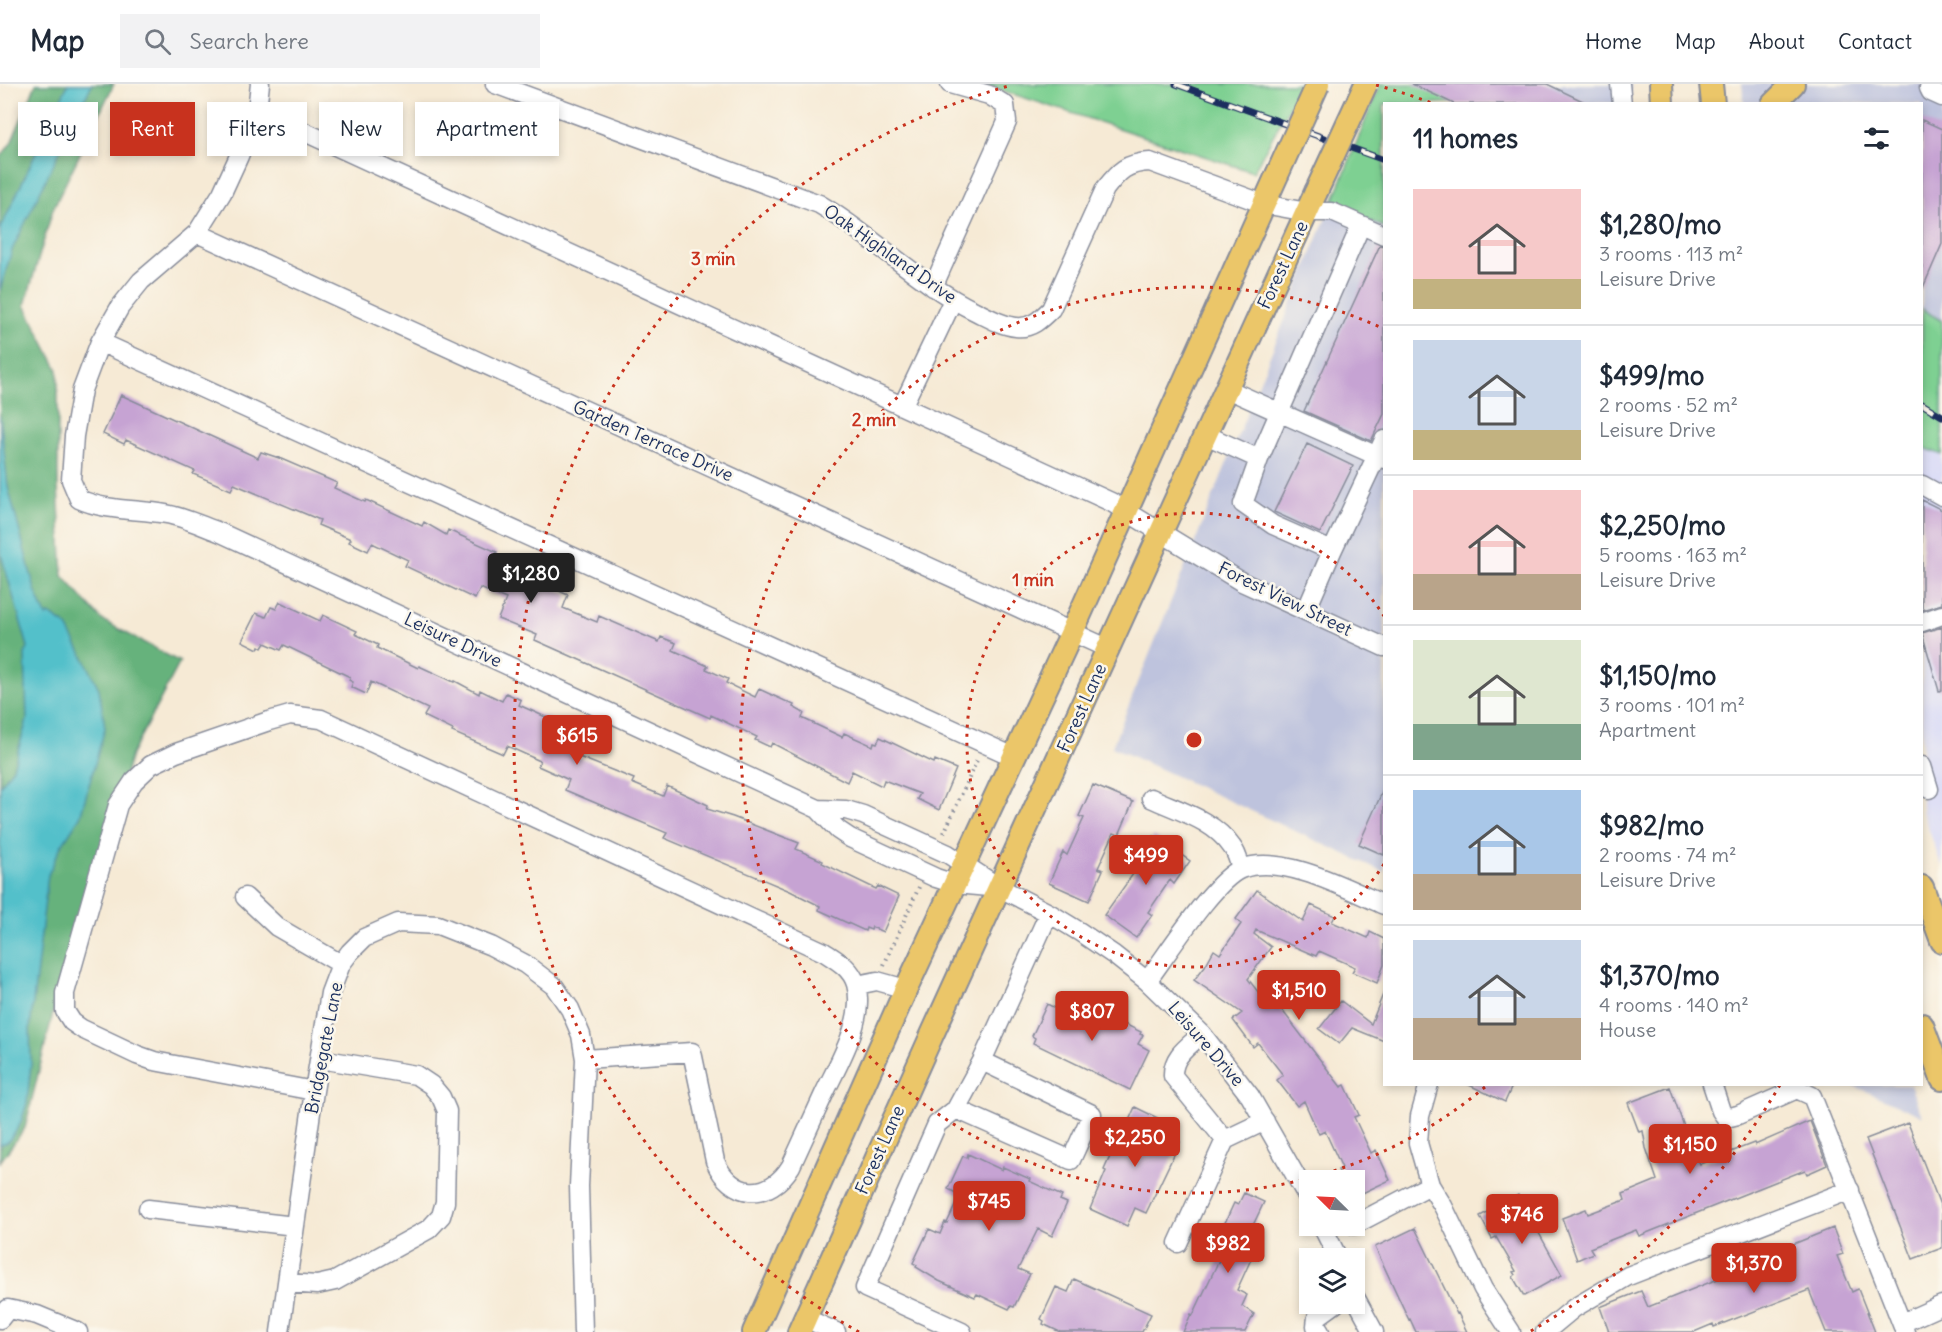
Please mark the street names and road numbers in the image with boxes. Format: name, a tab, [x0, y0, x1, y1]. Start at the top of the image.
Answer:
street label: Oak Highland Drive	[819, 199, 961, 308]
street label: Forest Lane	[1252, 217, 1313, 313]
street label: Garden Terrace Drive	[569, 395, 737, 486]
street label: Forest View Street	[1215, 556, 1356, 641]
street label: Leisure Drive	[401, 607, 506, 672]
street label: Forest Lane	[1052, 660, 1111, 756]
street label: Bridgegate Lane	[299, 980, 348, 1116]
street label: Leisure Drive	[1163, 996, 1250, 1091]
street label: Forest Lane	[850, 1102, 909, 1198]

